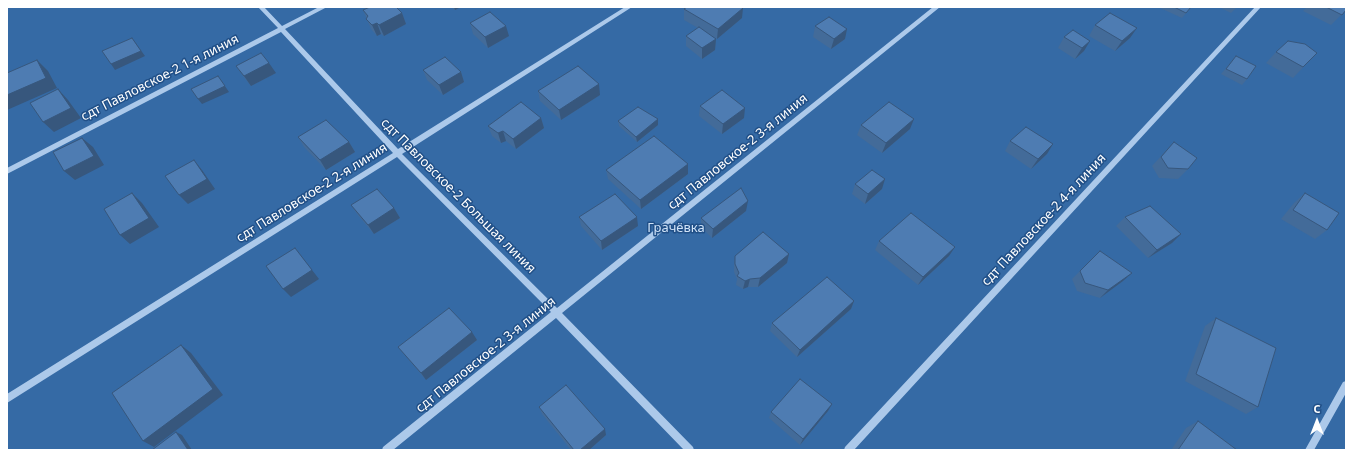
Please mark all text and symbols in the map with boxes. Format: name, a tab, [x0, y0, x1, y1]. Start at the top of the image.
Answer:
street label: сдт Павловское-2 1-я линия	[78, 31, 242, 125]
street label: сдт Павловское-2 3-я линия	[665, 91, 811, 213]
street label: сдт Павловское-2 Большая линия	[377, 115, 539, 277]
street label: сдт Павловское-2 2-я линия	[234, 140, 390, 246]
street label: сдт Павловское-2 4-я линия	[979, 151, 1109, 289]
park label: Грачёвка	[647, 220, 705, 236]
street label: сдт Павловское-2 3-я линия	[413, 294, 559, 416]
north arrow	[1297, 401, 1337, 441]
text: С	[1313, 401, 1321, 416]

